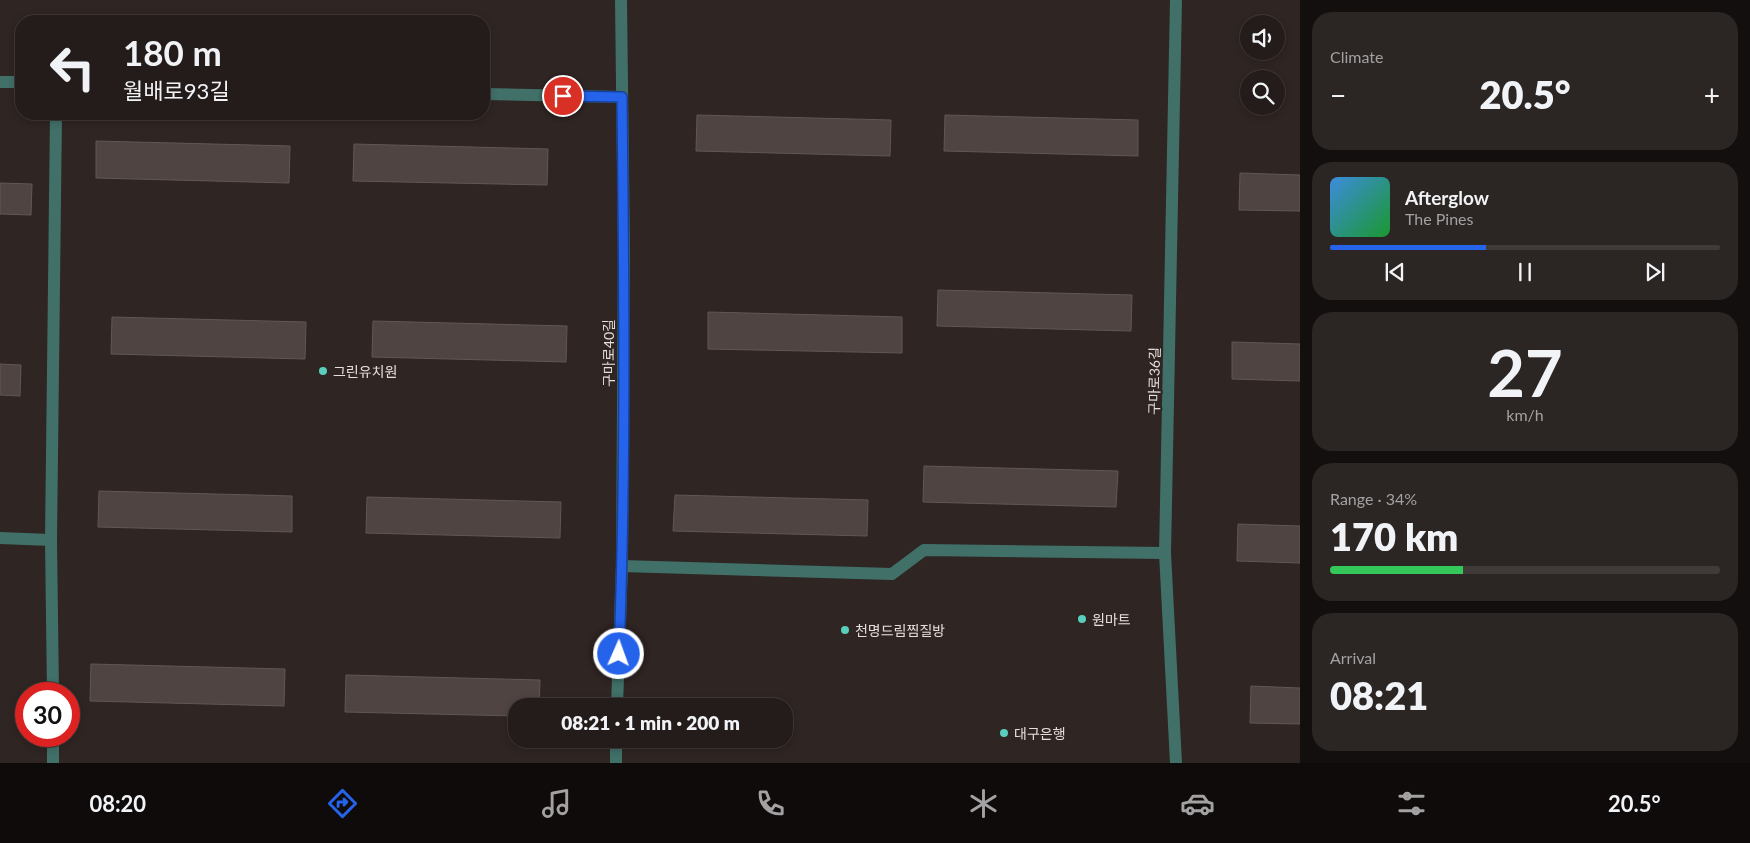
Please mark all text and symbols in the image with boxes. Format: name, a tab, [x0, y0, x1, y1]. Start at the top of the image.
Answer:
map controls	[1240, 15, 1285, 115]
button: sound	[1240, 15, 1285, 60]
text: 180 m	[123, 31, 222, 73]
icon: left	[40, 35, 105, 100]
text: Climate	[1330, 47, 1383, 66]
button: search	[1240, 70, 1285, 115]
text: 20.5°	[1479, 71, 1571, 117]
pin	[542, 75, 584, 117]
text: 월배로93길	[123, 77, 229, 104]
text: −	[1330, 78, 1346, 112]
text: +	[1704, 78, 1720, 112]
icon: arrive	[549, 82, 577, 110]
text: Afterglow	[1405, 186, 1489, 209]
text: The Pines	[1405, 209, 1474, 228]
icon: previous	[1381, 258, 1409, 286]
icon: pause	[1511, 258, 1539, 286]
icon: next	[1641, 258, 1669, 286]
street label: 구마로40길	[600, 319, 617, 387]
text: 27	[1487, 333, 1563, 411]
street label: 구마로36길	[1145, 347, 1163, 415]
place label: 그린유치원	[333, 363, 397, 380]
marker: 그린유치원	[317, 365, 329, 377]
text: km/h	[1506, 405, 1544, 424]
text: Range · 34%	[1330, 489, 1417, 508]
text: 170 km	[1330, 513, 1458, 559]
place label: 원마트	[1092, 611, 1131, 628]
marker: 원마트	[1076, 613, 1088, 625]
place label: 천명드림찜질방	[855, 622, 945, 639]
marker: 천명드림찜질방	[839, 624, 851, 636]
position arrow	[592, 627, 644, 679]
text: Arrival	[1330, 648, 1376, 667]
text: 08:21	[1330, 672, 1428, 718]
speed limit sign: 30	[15, 682, 80, 747]
text: 08:21 · 1 min · 200 m	[561, 711, 740, 734]
place label: 대구은행	[1014, 725, 1066, 742]
marker: 대구은행	[998, 727, 1010, 739]
icon: directions	[325, 786, 360, 821]
icon: music	[539, 786, 574, 821]
icon: phone	[753, 786, 788, 821]
icon: climate	[966, 786, 1001, 821]
icon: car	[1180, 786, 1215, 821]
icon: filters	[1394, 786, 1429, 821]
text: 08:20	[89, 790, 146, 817]
text: 20.5°	[1608, 790, 1661, 817]

